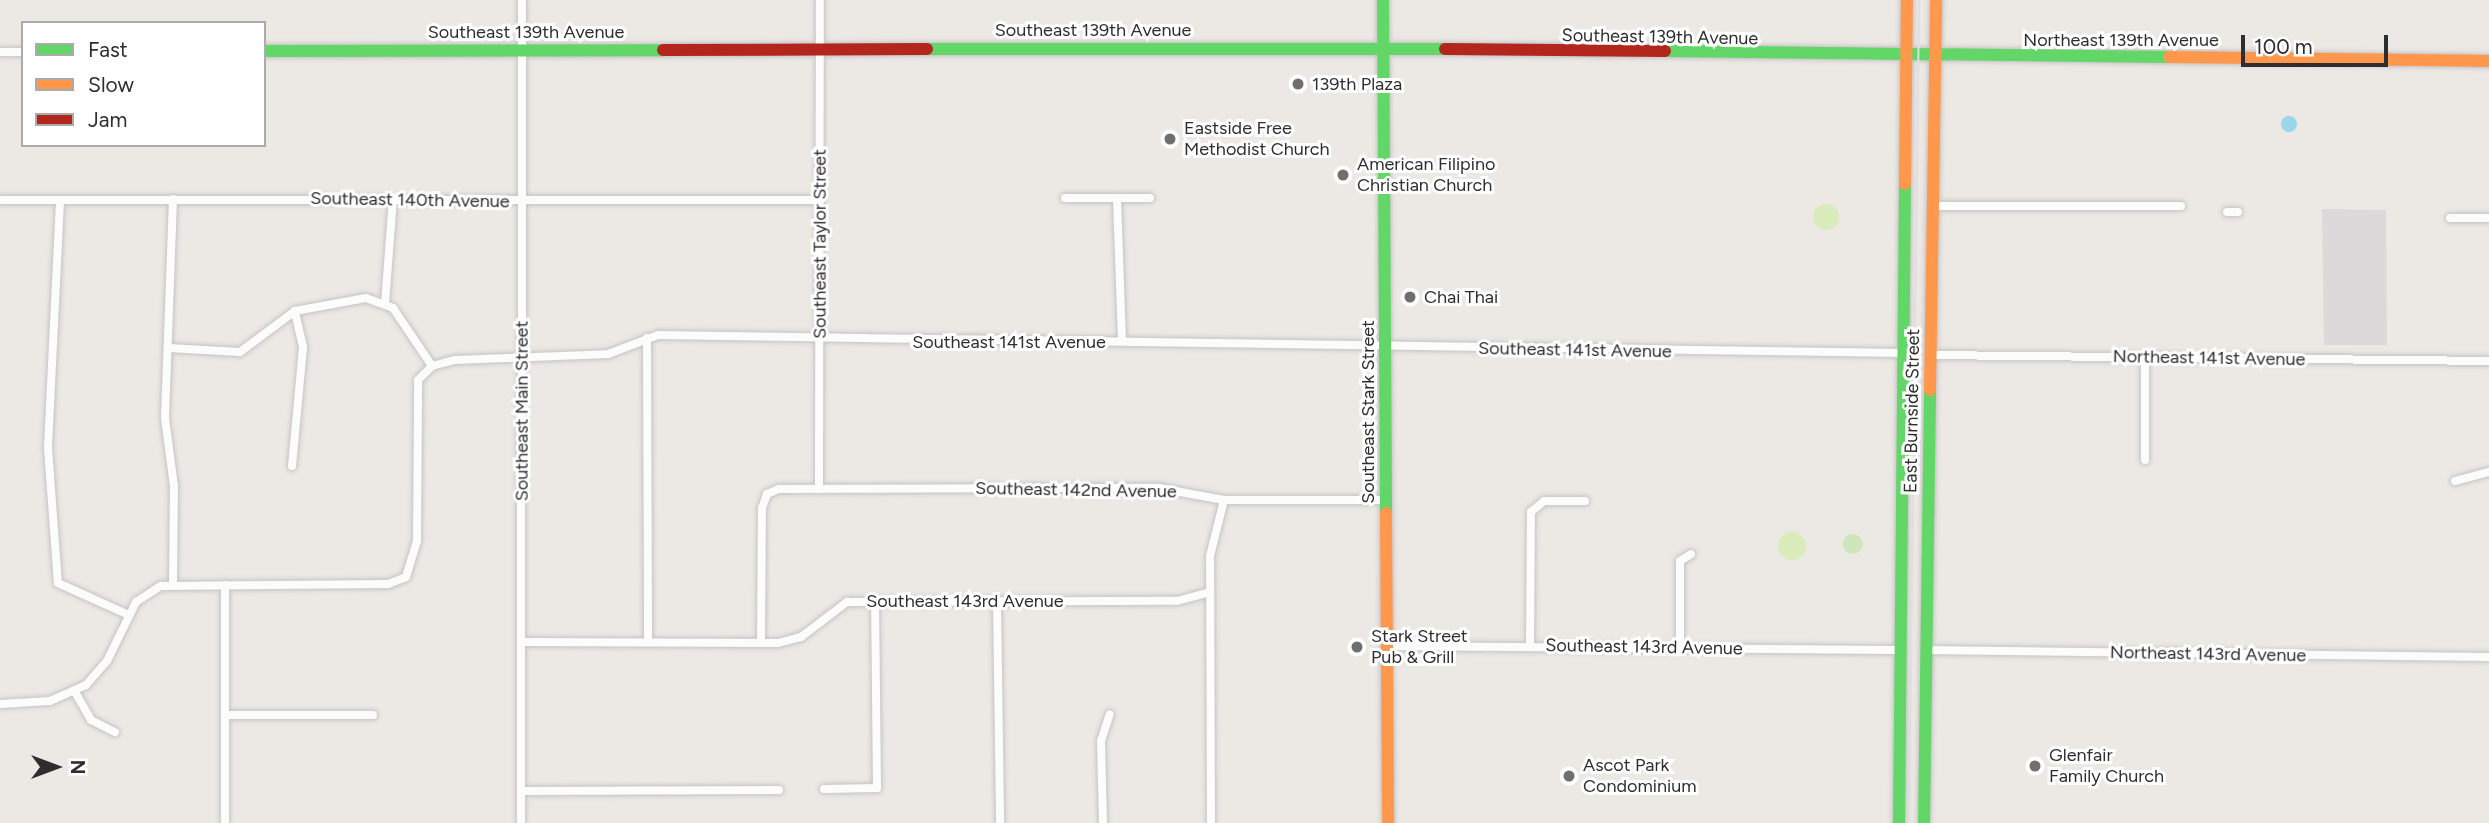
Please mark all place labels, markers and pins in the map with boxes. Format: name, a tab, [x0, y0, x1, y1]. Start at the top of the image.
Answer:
place label: 139th Plaza	[1312, 73, 1402, 95]
marker: 139th Plaza	[1290, 76, 1306, 92]
place label: Eastside Free Methodist Church	[1184, 118, 1330, 160]
marker: Eastside Free Methodist Church	[1162, 131, 1178, 147]
place label: American Filipino Christian Church	[1357, 154, 1495, 196]
marker: American Filipino Christian Church	[1335, 167, 1351, 183]
place label: Chai Thai	[1424, 286, 1498, 308]
marker: Chai Thai	[1402, 289, 1418, 305]
place label: Stark Street Pub & Grill	[1371, 626, 1468, 668]
marker: Stark Street Pub & Grill	[1349, 639, 1365, 655]
place label: Glenfair Family Church	[2049, 745, 2164, 788]
place label: Ascot Park Condominium	[1583, 755, 1697, 798]
marker: Glenfair Family Church	[2027, 758, 2043, 774]
marker: Ascot Park Condominium	[1561, 768, 1577, 784]

